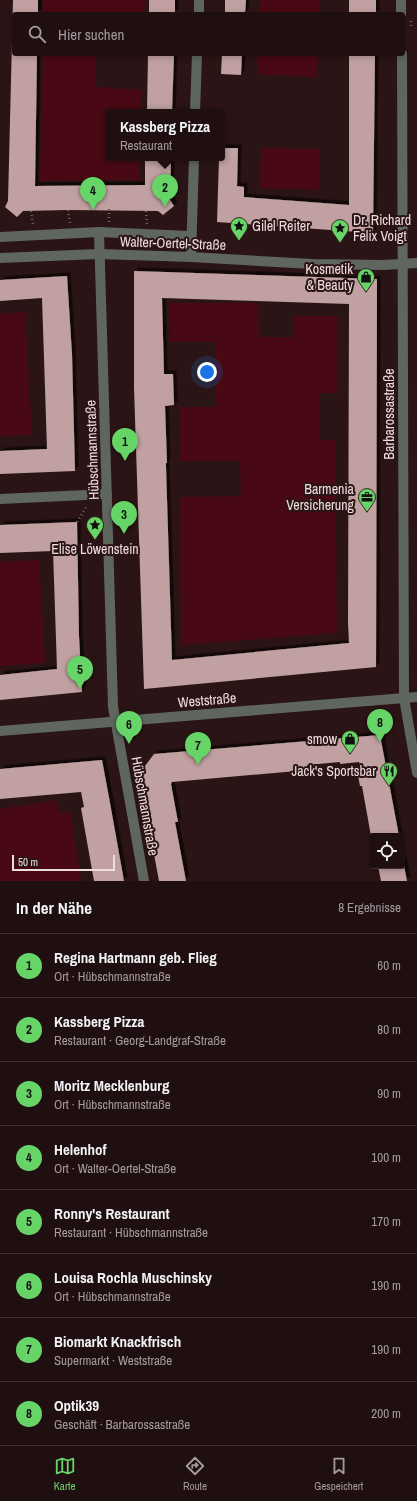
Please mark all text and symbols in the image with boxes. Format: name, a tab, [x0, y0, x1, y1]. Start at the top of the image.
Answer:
search box	[12, 12, 405, 56]
icon: search	[26, 23, 48, 45]
text: Hier suchen	[58, 24, 124, 45]
popup	[105, 109, 225, 161]
text: Kassberg Pizza	[120, 116, 210, 137]
text: Restaurant	[120, 137, 172, 154]
pin: 2	[152, 174, 178, 207]
pin: 4	[80, 177, 106, 210]
place label: Dr. Richard Felix Voigt	[353, 211, 411, 245]
place icon: Gilel Reiter	[229, 216, 249, 241]
place label: Gilel Reiter	[252, 217, 310, 235]
place icon: Dr. Richard Felix Voigt	[330, 218, 350, 243]
street label: Walter-Oertel-Straße	[120, 232, 226, 254]
place label: Kosmetik & Beauty	[305, 260, 353, 294]
shop icon: Kosmetik & Beauty	[356, 267, 376, 292]
your location	[197, 362, 217, 382]
street label: Barbarossastraße	[380, 368, 398, 460]
street label: Hübschmannstraße	[81, 400, 103, 500]
pin: 1	[112, 428, 138, 461]
place label: Barmenia Versicherung	[286, 480, 355, 514]
office icon: Barmenia Versicherung	[357, 487, 377, 512]
pin: 3	[111, 501, 137, 534]
place icon: Elise Löwenstein	[85, 515, 105, 540]
place label: Elise Löwenstein	[51, 540, 139, 558]
pin: 5	[67, 656, 93, 689]
street label: Weststraße	[177, 688, 237, 712]
pin: 8	[367, 709, 393, 742]
pin: 6	[116, 711, 142, 744]
shop icon: smow	[340, 729, 360, 754]
place label: smow	[307, 730, 338, 748]
pin: 7	[185, 732, 211, 765]
street label: Hübschmannstraße	[127, 755, 163, 857]
restaurant icon: Jack's Sportsbar	[379, 761, 399, 786]
place label: Jack's Sportsbar	[291, 762, 376, 780]
map controls	[369, 833, 405, 869]
button: locate	[369, 833, 405, 869]
scale bar	[12, 853, 115, 872]
text: 50 m	[18, 855, 38, 869]
text: In der Nähe	[16, 896, 92, 919]
text: 8 Ergebnisse	[338, 899, 401, 916]
text: Regina Hartmann geb. Flieg	[54, 947, 217, 968]
text: 1	[26, 957, 32, 974]
text: 60 m	[377, 957, 401, 974]
text: Ort · Hübschmannstraße	[54, 968, 171, 985]
text: Kassberg Pizza	[54, 1011, 144, 1032]
text: 2	[26, 1021, 32, 1038]
text: 80 m	[377, 1021, 401, 1038]
text: Restaurant · Georg-Landgraf-Straße	[54, 1032, 226, 1049]
text: Moritz Mecklenburg	[54, 1075, 170, 1096]
text: 3	[26, 1085, 32, 1102]
text: 90 m	[377, 1085, 401, 1102]
text: Ort · Hübschmannstraße	[54, 1096, 171, 1113]
text: Helenhof	[54, 1139, 107, 1160]
text: 4	[26, 1149, 32, 1166]
text: 100 m	[371, 1149, 401, 1166]
text: Ort · Walter-Oertel-Straße	[54, 1160, 176, 1177]
text: Ronny's Restaurant	[54, 1203, 170, 1224]
text: 5	[26, 1213, 32, 1230]
text: 170 m	[371, 1213, 401, 1230]
text: Restaurant · Hübschmannstraße	[54, 1224, 208, 1241]
text: Louisa Rochla Muschinsky	[54, 1267, 212, 1288]
text: 6	[26, 1277, 32, 1294]
text: 190 m	[371, 1277, 401, 1294]
text: Ort · Hübschmannstraße	[54, 1288, 171, 1305]
text: Biomarkt Knackfrisch	[54, 1331, 181, 1352]
text: 7	[26, 1341, 32, 1358]
text: 190 m	[371, 1341, 401, 1358]
text: Supermarkt · Weststraße	[54, 1352, 172, 1369]
text: Optik39	[54, 1395, 99, 1416]
text: 8	[26, 1405, 32, 1422]
text: 200 m	[371, 1405, 401, 1422]
text: Geschäft · Barbarossastraße	[54, 1416, 190, 1433]
tab: Karte	[54, 1455, 76, 1493]
tab: Route	[183, 1455, 207, 1493]
tab: Gespeichert	[314, 1455, 363, 1493]

